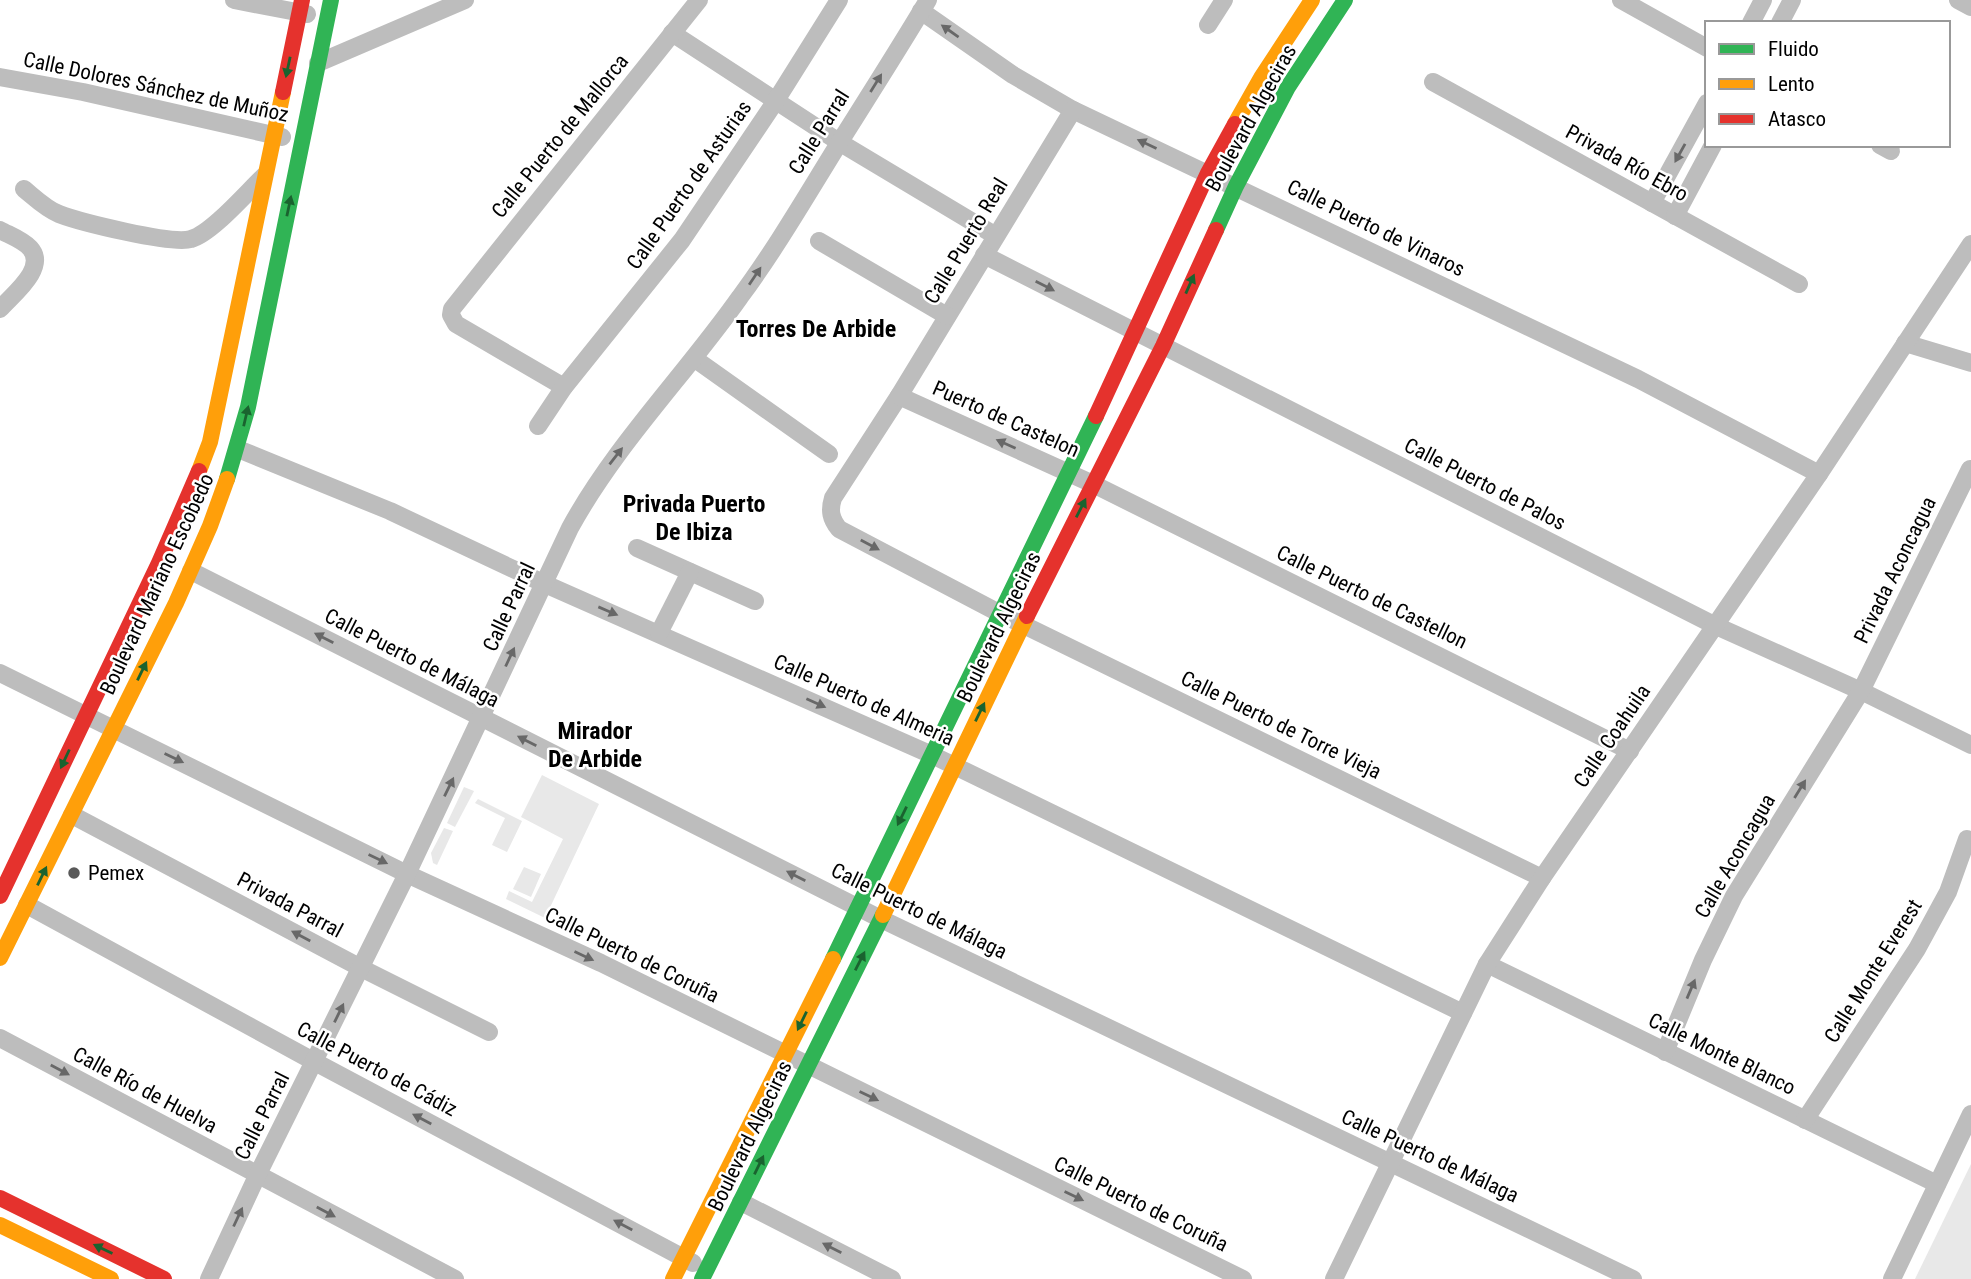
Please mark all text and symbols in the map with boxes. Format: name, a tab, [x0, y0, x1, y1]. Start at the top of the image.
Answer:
legend	[1705, 21, 1950, 147]
one-way arrow	[941, 24, 959, 38]
text: Fluido	[1768, 37, 1819, 61]
street label: Boulevard Algeciras	[1201, 40, 1301, 196]
street label: Calle Dolores Sánchez de Muñoz	[21, 47, 291, 127]
street label: Calle Puerto de Mallorca	[487, 49, 633, 223]
one-way arrow	[282, 56, 293, 78]
text: Lento	[1768, 72, 1815, 96]
one-way arrow	[870, 74, 882, 93]
street label: Calle Parral	[784, 85, 854, 179]
street label: Calle Puerto de Asturias	[622, 96, 756, 274]
text: Atasco	[1768, 107, 1826, 131]
street label: Privada Río Ebro	[1562, 120, 1692, 206]
one-way arrow	[1137, 139, 1157, 150]
one-way arrow	[1674, 143, 1685, 163]
street label: Calle Puerto Real	[919, 174, 1013, 308]
street label: Calle Puerto de Vinaros	[1283, 175, 1469, 281]
one-way arrow	[283, 195, 294, 217]
one-way arrow	[748, 267, 762, 285]
one-way arrow	[1185, 273, 1196, 294]
one-way arrow	[1035, 280, 1055, 291]
district label: Torres De Arbide	[736, 315, 896, 343]
street label: Puerto de Castelon	[929, 376, 1083, 462]
one-way arrow	[241, 405, 252, 427]
street label: Calle Puerto de Palos	[1400, 433, 1570, 535]
one-way arrow	[995, 438, 1016, 449]
one-way arrow	[609, 448, 624, 466]
street label: Boulevard Mariano Escobedo	[95, 470, 219, 698]
district label: Privada Puerto De Ibiza	[623, 490, 765, 546]
street label: Privada Aconcagua	[1849, 493, 1941, 647]
one-way arrow	[1076, 498, 1087, 518]
one-way arrow	[860, 539, 879, 551]
street label: Calle Puerto de Castellon	[1273, 540, 1471, 654]
street label: Boulevard Algeciras	[952, 548, 1046, 706]
street label: Calle Parral	[478, 559, 540, 655]
street label: Calle Puerto de Málaga	[321, 604, 503, 712]
one-way arrow	[597, 606, 618, 617]
one-way arrow	[314, 633, 334, 644]
one-way arrow	[504, 647, 516, 667]
street label: Calle Puerto de Almeria	[770, 649, 958, 751]
one-way arrow	[136, 661, 147, 681]
street label: Calle Puerto de Torre Vieja	[1177, 666, 1385, 784]
street label: Calle Coahuila	[1569, 680, 1655, 792]
one-way arrow	[805, 698, 826, 709]
one-way arrow	[974, 702, 985, 722]
district label: Mirador De Arbide	[548, 717, 642, 773]
one-way arrow	[517, 736, 537, 747]
one-way arrow	[59, 749, 71, 769]
one-way arrow	[164, 753, 184, 764]
one-way arrow	[443, 777, 454, 797]
one-way arrow	[1793, 780, 1806, 799]
street label: Calle Aconcagua	[1690, 790, 1780, 922]
one-way arrow	[896, 806, 907, 826]
one-way arrow	[368, 854, 388, 865]
street label: Calle Puerto de Málaga	[827, 858, 1011, 964]
place label: Pemex	[88, 861, 144, 885]
one-way arrow	[36, 865, 48, 886]
marker: Pemex	[66, 865, 82, 881]
street label: Privada Parral	[233, 867, 347, 943]
one-way arrow	[786, 871, 806, 882]
street label: Calle Monte Everest	[1819, 895, 1927, 1047]
street label: Calle Puerto de Coruña	[541, 902, 723, 1008]
one-way arrow	[291, 931, 311, 942]
one-way arrow	[574, 950, 594, 961]
one-way arrow	[855, 951, 866, 971]
one-way arrow	[1686, 978, 1697, 999]
one-way arrow	[333, 1003, 345, 1023]
street label: Calle Monte Blanco	[1645, 1008, 1799, 1100]
one-way arrow	[797, 1011, 808, 1031]
street label: Calle Puerto de Cádiz	[293, 1017, 461, 1121]
street label: Calle Río de Huelva	[69, 1042, 221, 1138]
street label: Boulevard Algeciras	[703, 1057, 797, 1215]
one-way arrow	[50, 1065, 70, 1076]
street label: Calle Parral	[230, 1068, 294, 1164]
one-way arrow	[859, 1090, 879, 1101]
street label: Calle Puerto de Málaga	[1338, 1104, 1522, 1208]
one-way arrow	[413, 1113, 432, 1125]
street label: Calle Puerto de Coruña	[1050, 1151, 1232, 1257]
one-way arrow	[753, 1155, 765, 1175]
one-way arrow	[1064, 1190, 1084, 1202]
one-way arrow	[316, 1206, 336, 1217]
one-way arrow	[232, 1207, 244, 1227]
one-way arrow	[613, 1220, 633, 1232]
one-way arrow	[822, 1242, 841, 1254]
one-way arrow	[93, 1243, 113, 1254]

